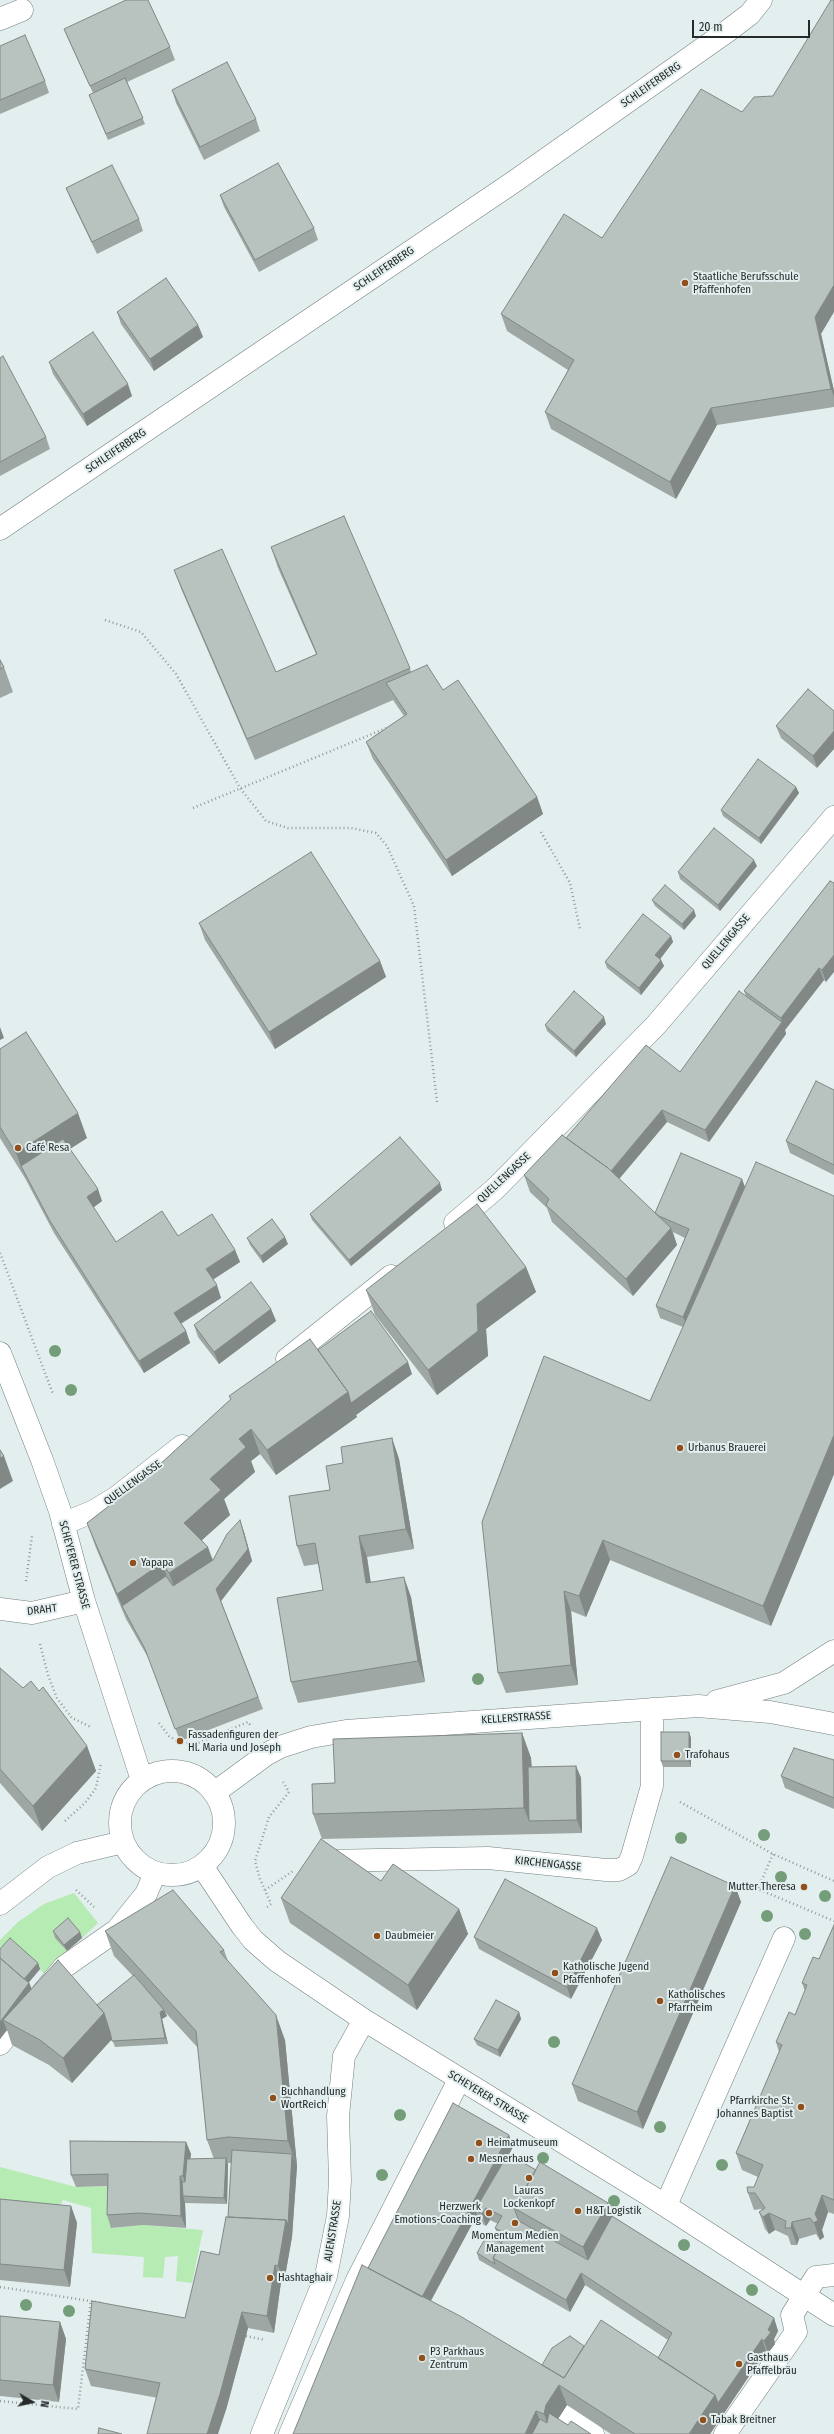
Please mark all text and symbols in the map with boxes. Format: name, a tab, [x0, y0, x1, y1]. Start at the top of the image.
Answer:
scale bar	[694, 12, 812, 38]
text: 20 m	[699, 20, 723, 34]
street label: SCHLEIFERBERG	[619, 60, 683, 110]
street label: SCHLEIFERBERG	[351, 244, 417, 294]
place label: Staatliche Berufsschule Pfaffenhofen	[693, 270, 799, 296]
marker: Staatliche Berufsschule Pfaffenhofen	[680, 278, 690, 288]
street label: SCHLEIFERBERG	[83, 426, 149, 476]
street label: QUELLENGASSE	[699, 912, 753, 972]
place label: Café Resa	[26, 1141, 69, 1155]
marker: Café Resa	[13, 1143, 23, 1153]
street label: QUELLENGASSE	[475, 1150, 533, 1206]
place label: Urbanus Brauerei	[688, 1441, 766, 1455]
marker: Urbanus Brauerei	[675, 1443, 685, 1453]
street label: QUELLENGASSE	[102, 1458, 164, 1508]
street label: SCHEYERER STRASSE	[56, 1519, 92, 1611]
place label: Yapapa	[141, 1556, 173, 1570]
marker: Yapapa	[128, 1558, 138, 1568]
street label: DRAHT	[26, 1602, 58, 1618]
street label: KELLERSTRASSE	[481, 1709, 551, 1727]
place label: Fassadenfiguren der Hl. Maria und Joseph	[188, 1728, 281, 1754]
marker: Fassadenfiguren der Hl. Maria und Joseph	[175, 1736, 185, 1746]
place label: Trafohaus	[685, 1748, 729, 1762]
marker: Trafohaus	[672, 1750, 682, 1760]
street label: KIRCHENGASSE	[514, 1854, 582, 1874]
place label: Mutter Theresa	[728, 1880, 796, 1894]
marker: Mutter Theresa	[799, 1882, 809, 1892]
place label: Daubmeier	[385, 1929, 434, 1943]
marker: Daubmeier	[372, 1931, 382, 1941]
place label: Katholische Jugend Pfaffenhofen	[563, 1960, 649, 1986]
marker: Katholische Jugend Pfaffenhofen	[550, 1968, 560, 1978]
place label: Katholisches Pfarrheim	[668, 1988, 725, 2014]
marker: Katholisches Pfarrheim	[655, 1996, 665, 2006]
street label: SCHEYERER STRASSE	[446, 2068, 530, 2126]
place label: Buchhandlung WortReich	[281, 2085, 346, 2111]
marker: Buchhandlung WortReich	[268, 2093, 278, 2103]
place label: Pfarrkirche St. Johannes Baptist	[717, 2094, 793, 2120]
marker: Pfarrkirche St. Johannes Baptist	[796, 2102, 806, 2112]
place label: Heimatmuseum	[487, 2136, 558, 2150]
marker: Heimatmuseum	[474, 2138, 484, 2148]
place label: Mesnerhaus	[479, 2152, 534, 2166]
marker: Mesnerhaus	[466, 2154, 476, 2164]
marker: Lauras Lockenkopf	[524, 2173, 534, 2183]
place label: Lauras Lockenkopf	[503, 2184, 555, 2210]
street label: AUENSTRASSE	[322, 2199, 344, 2263]
place label: Herzwerk Emotions-Coaching	[394, 2200, 481, 2226]
place label: H&T Logistik	[586, 2204, 641, 2218]
marker: H&T Logistik	[573, 2206, 583, 2216]
marker: Herzwerk Emotions-Coaching	[484, 2208, 494, 2218]
marker: Momentum Medien Management	[510, 2218, 520, 2228]
place label: Momentum Medien Management	[472, 2229, 558, 2255]
place label: Hashtaghair	[278, 2271, 332, 2285]
marker: Hashtaghair	[265, 2273, 275, 2283]
place label: P3 Parkhaus Zentrum	[430, 2345, 484, 2371]
place label: Gasthaus Pfaffelbräu	[747, 2351, 797, 2377]
marker: P3 Parkhaus Zentrum	[417, 2353, 427, 2363]
marker: Gasthaus Pfaffelbräu	[734, 2359, 744, 2369]
north arrow	[12, 2382, 52, 2422]
text: N	[37, 2400, 51, 2408]
place label: Tabak Breitner	[711, 2413, 776, 2427]
marker: Tabak Breitner	[698, 2415, 708, 2425]

